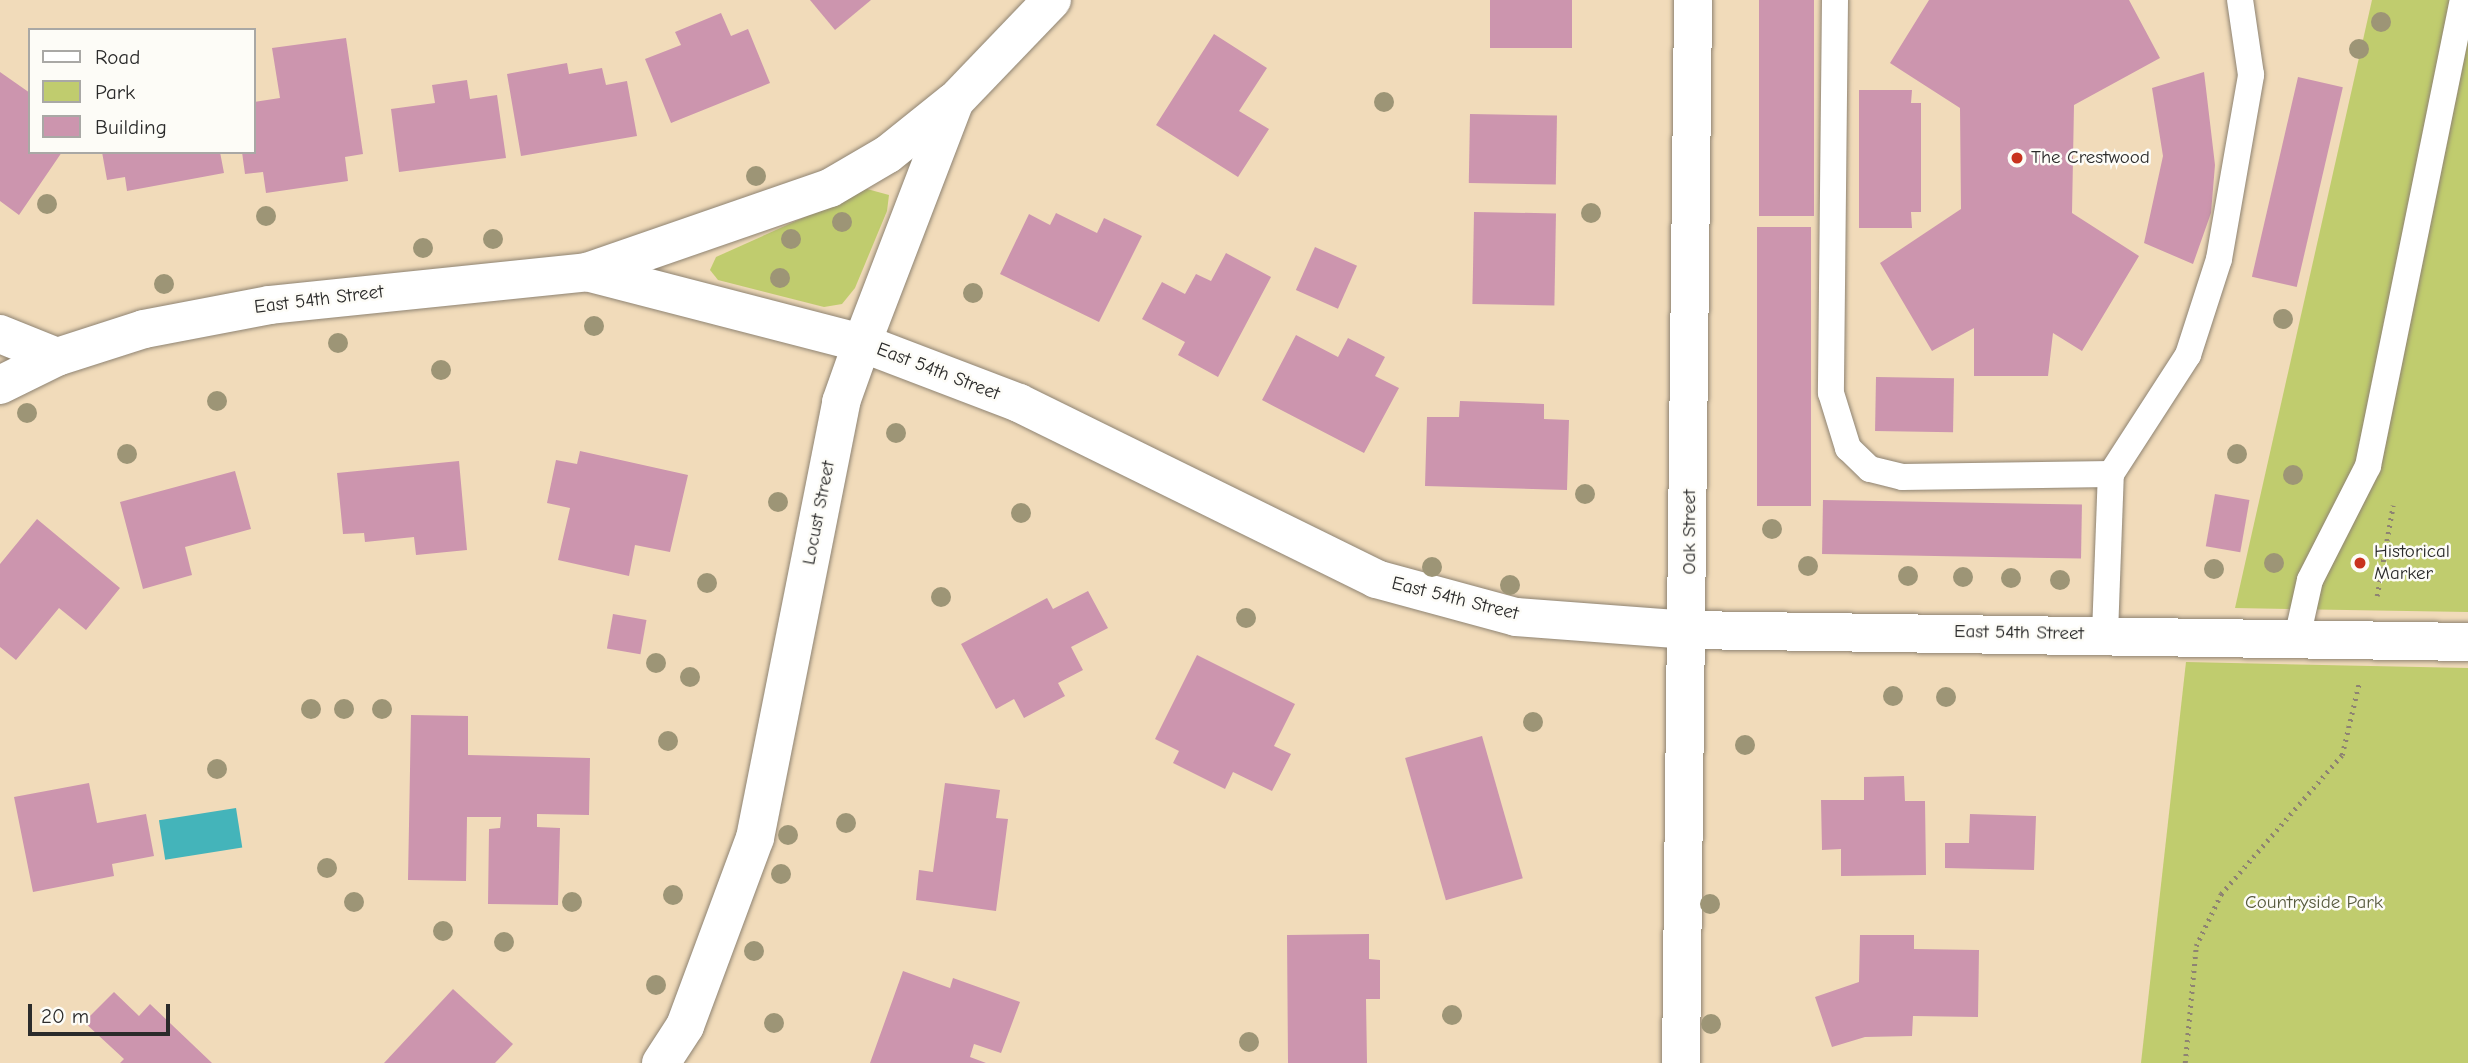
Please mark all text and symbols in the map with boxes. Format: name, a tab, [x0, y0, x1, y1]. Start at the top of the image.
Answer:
legend	[28, 28, 256, 154]
text: Road	[95, 45, 140, 69]
text: Park	[95, 80, 135, 104]
text: Building	[95, 115, 167, 139]
place label: The Crestwood	[2031, 147, 2150, 169]
marker: The Crestwood	[2009, 150, 2025, 166]
street label: East 54th Street	[253, 281, 385, 319]
street label: East 54th Street	[873, 338, 1003, 406]
street label: Locust Street	[798, 459, 840, 567]
street label: Oak Street	[1679, 489, 1701, 575]
place label: Historical Marker	[2374, 541, 2450, 585]
marker: Historical Marker	[2352, 555, 2368, 571]
street label: East 54th Street	[1389, 572, 1521, 626]
street label: East 54th Street	[1954, 620, 2084, 646]
park label: Countryside Park	[2245, 892, 2383, 914]
scale bar	[32, 990, 173, 1034]
text: 20 m	[41, 1004, 89, 1028]

